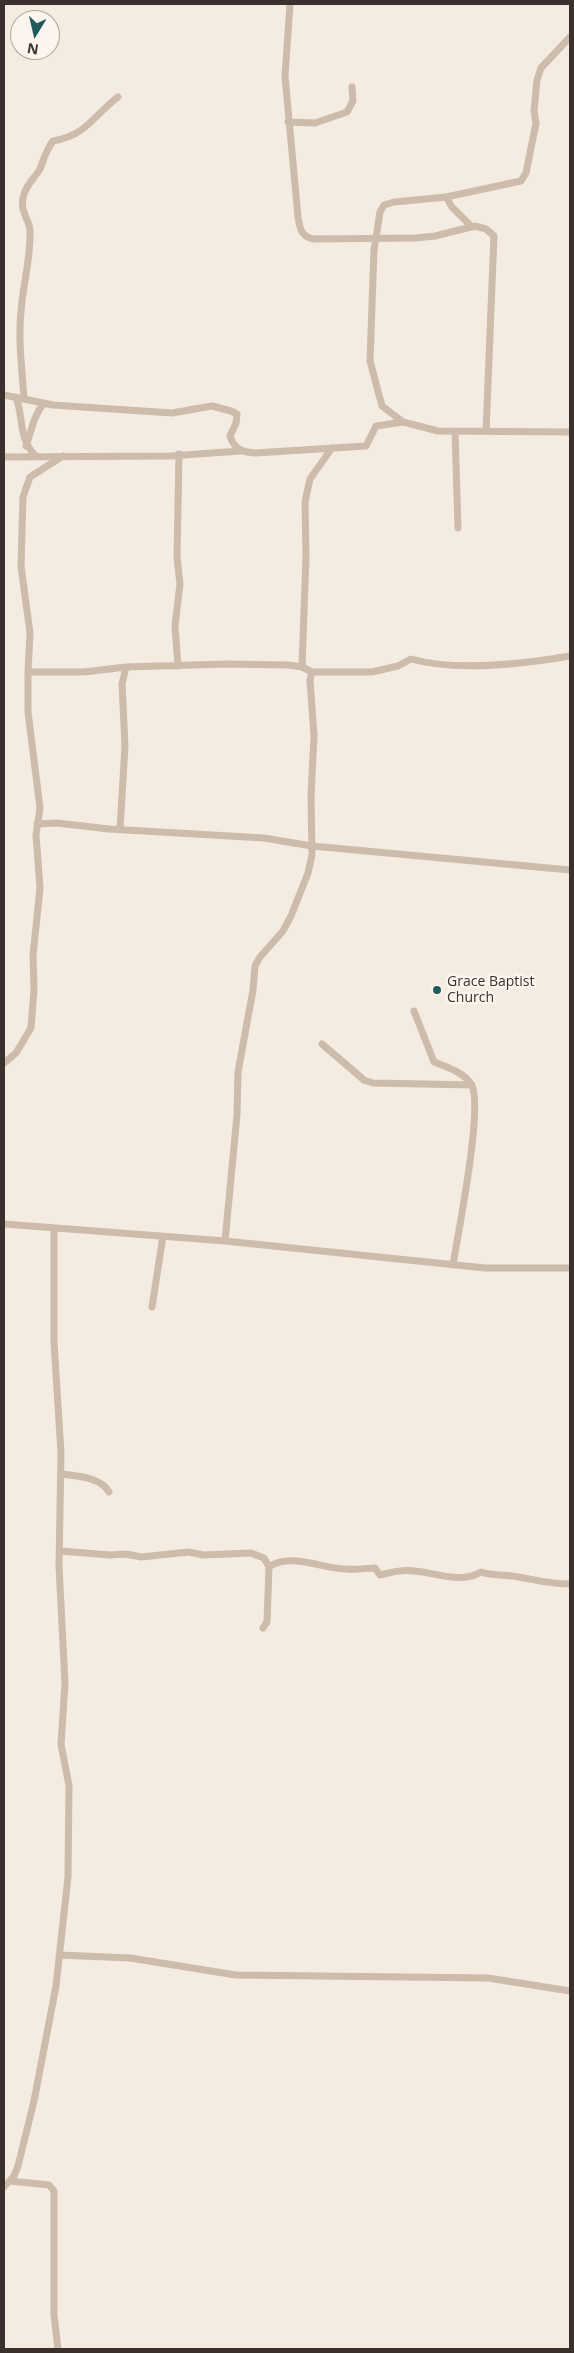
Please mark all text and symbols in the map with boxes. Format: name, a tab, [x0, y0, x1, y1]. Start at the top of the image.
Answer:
north arrow	[10, 10, 60, 60]
text: N	[26, 39, 40, 60]
place label: Grace Baptist Church	[447, 974, 534, 1006]
marker: Grace Baptist Church	[431, 984, 443, 996]

